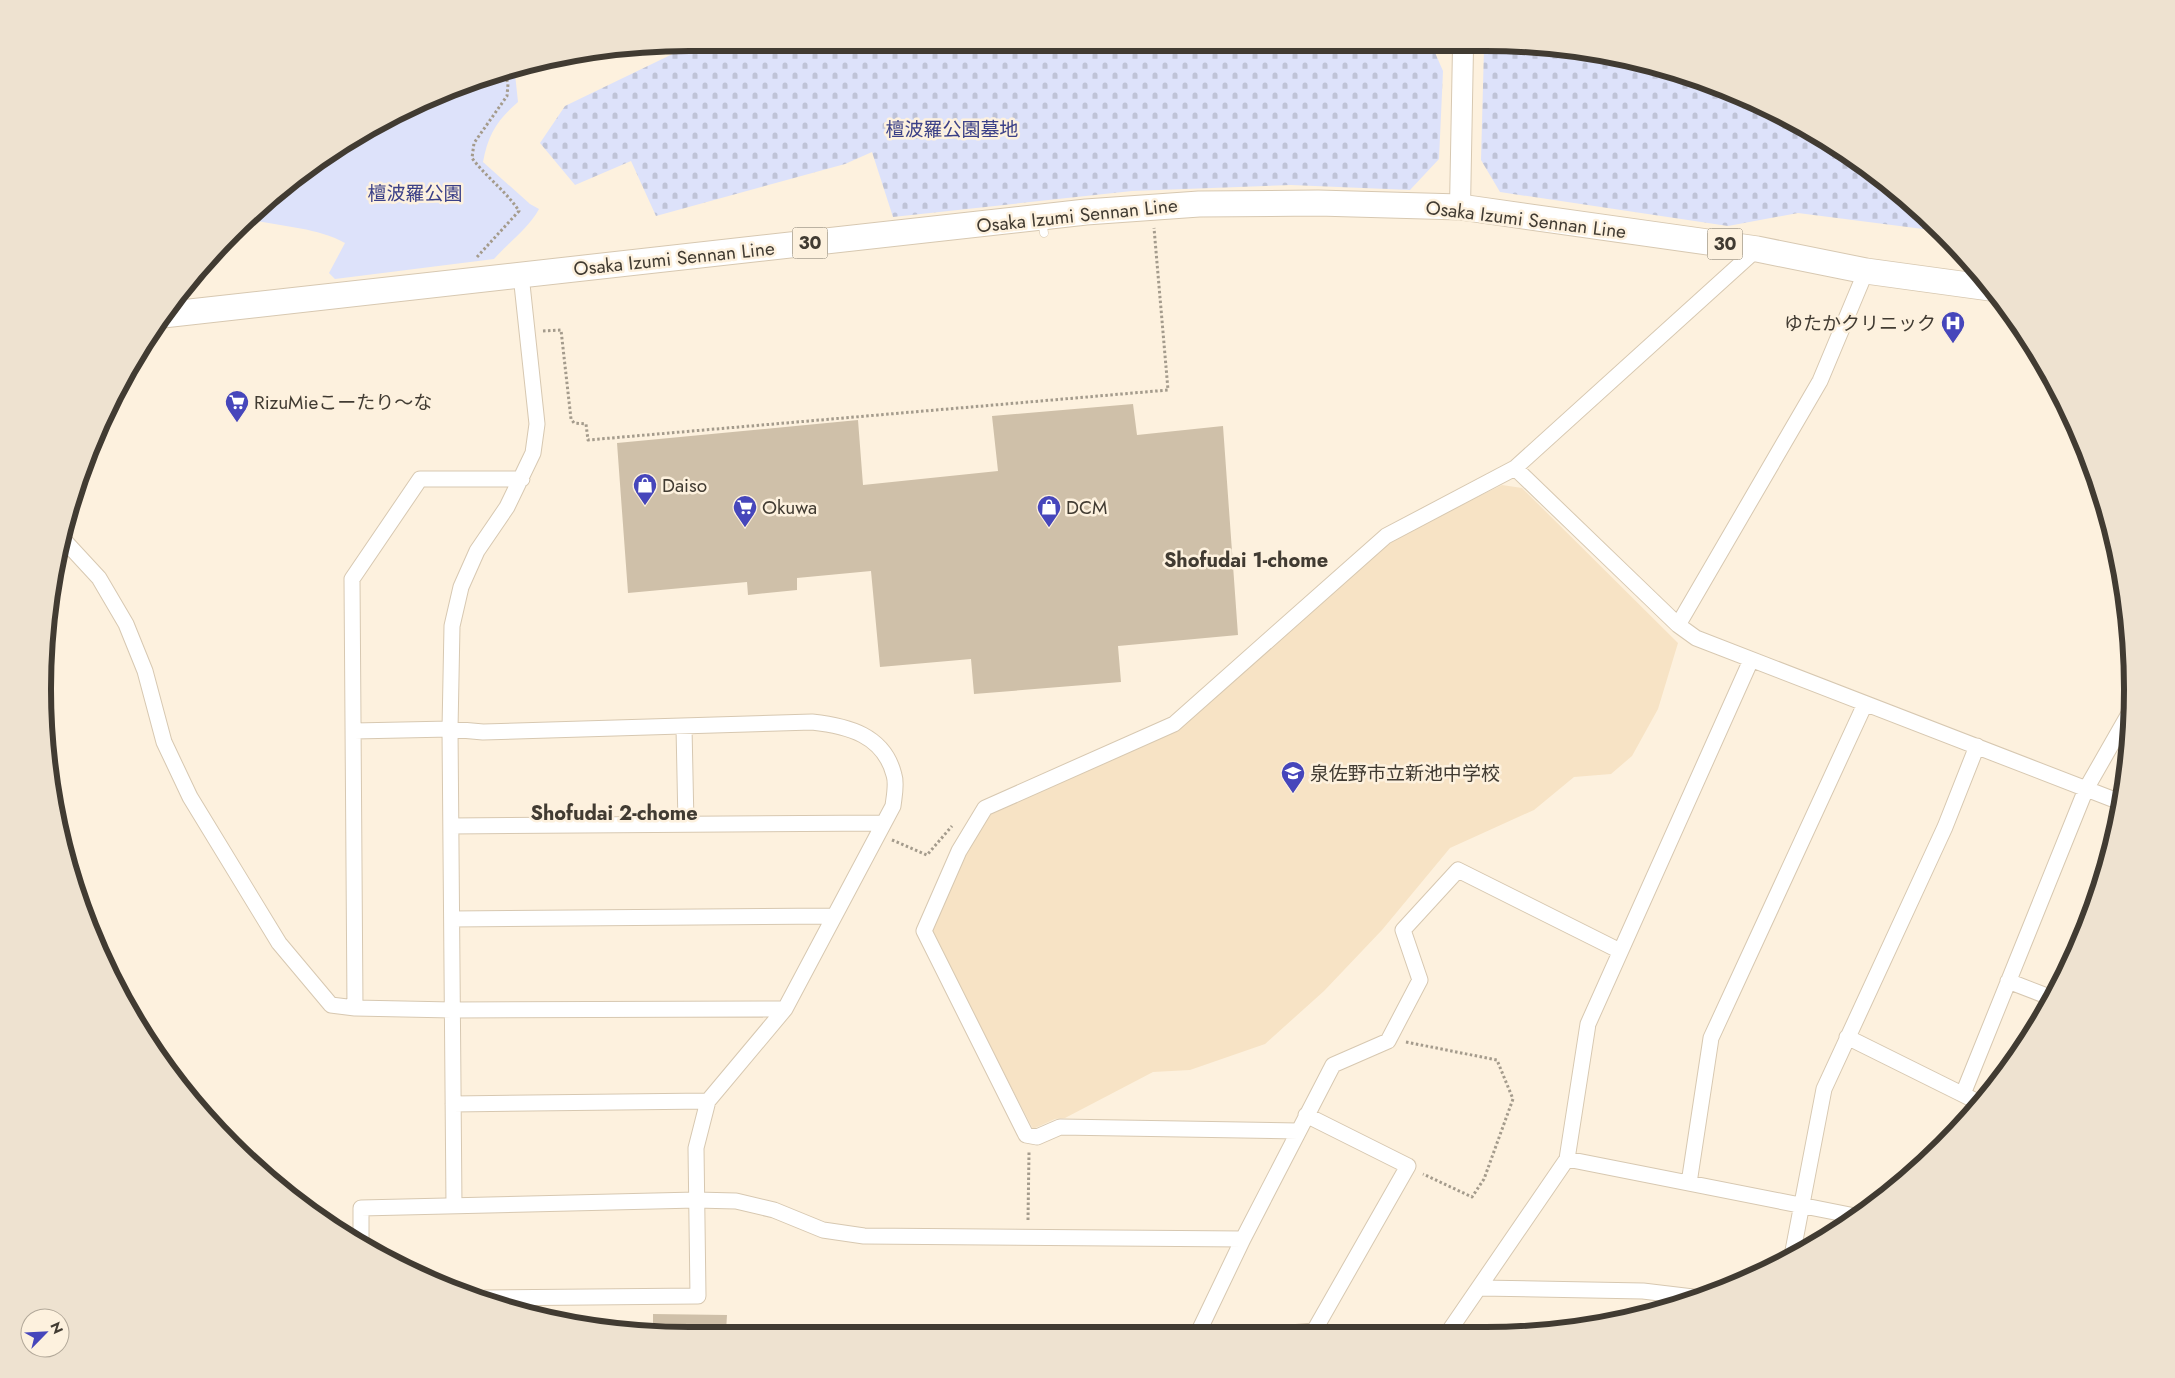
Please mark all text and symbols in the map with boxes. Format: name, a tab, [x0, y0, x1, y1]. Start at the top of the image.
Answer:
park label: 檀波羅公園墓地	[885, 116, 1019, 143]
park label: 檀波羅公園	[367, 180, 463, 207]
street label: Osaka Izumi Sennan Line	[975, 191, 1179, 239]
street label: Osaka Izumi Sennan Line	[1424, 194, 1628, 245]
road number: 30	[792, 228, 828, 258]
road number: 30	[1708, 228, 1742, 260]
street label: Osaka Izumi Sennan Line	[572, 234, 776, 282]
place label: ゆたかクリニック	[1784, 310, 1936, 337]
hospital icon: ゆたかクリニック	[1940, 310, 1966, 344]
supermarket icon: RizuMieこーたり～な	[224, 389, 250, 423]
place label: RizuMieこーたり～な	[254, 389, 432, 416]
shop icon: Daiso	[632, 472, 658, 506]
place label: Daiso	[662, 472, 707, 499]
supermarket icon: Okuwa	[732, 494, 758, 528]
place label: Okuwa	[762, 494, 817, 521]
shop icon: DCM	[1036, 494, 1062, 528]
place label: DCM	[1066, 494, 1107, 521]
district label: Shofudai 1-chome	[1164, 546, 1328, 575]
school or university icon: 泉佐野市立新池中学校	[1280, 760, 1306, 794]
place label: 泉佐野市立新池中学校	[1310, 760, 1500, 787]
district label: Shofudai 2-chome	[530, 799, 698, 828]
north arrow	[20, 1308, 70, 1358]
text: N	[45, 1319, 68, 1337]

